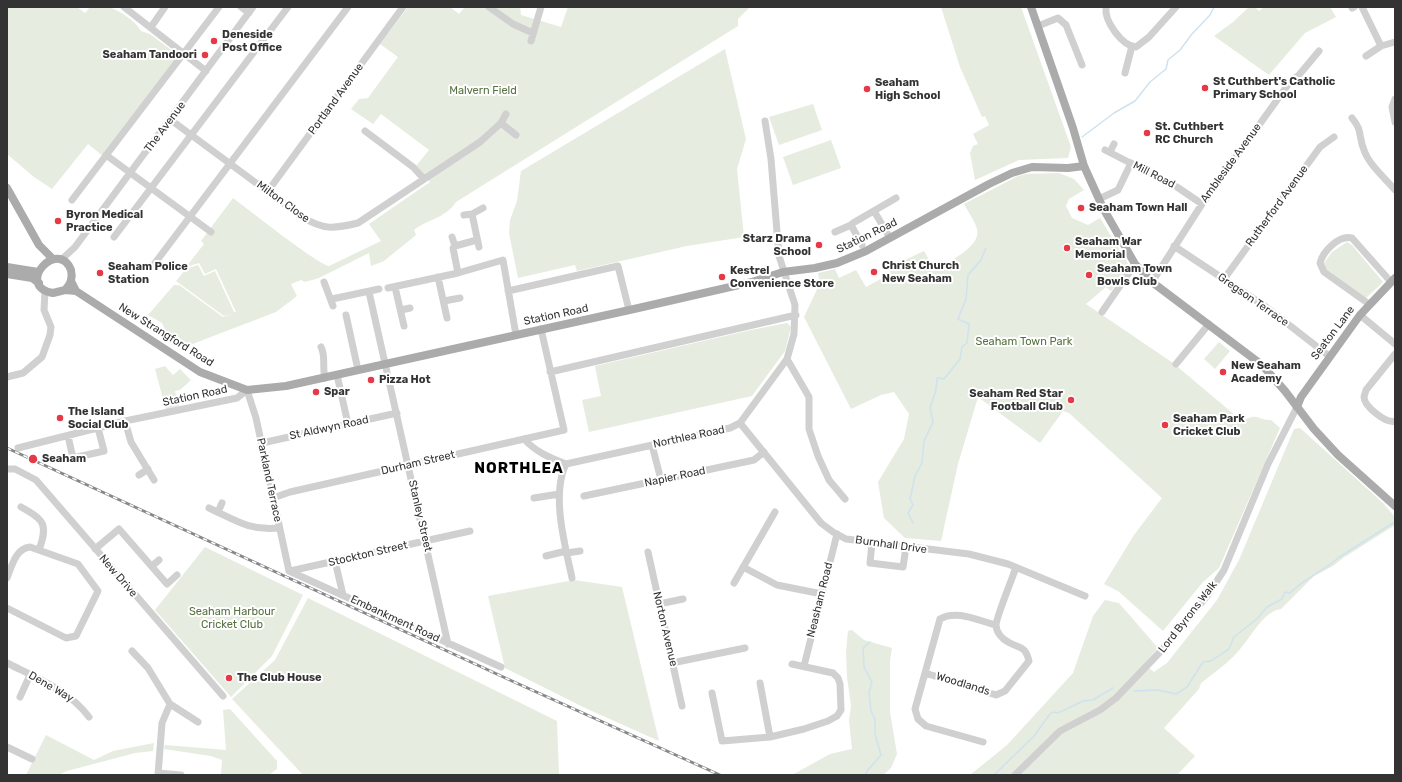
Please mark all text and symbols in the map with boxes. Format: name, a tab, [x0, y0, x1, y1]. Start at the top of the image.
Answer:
place label: Deneside Post Office	[222, 28, 282, 54]
marker: Deneside Post Office	[209, 36, 219, 46]
place label: Seaham Tandoori	[103, 48, 197, 62]
marker: Seaham Tandoori	[200, 50, 210, 60]
street label: Portland Avenue	[306, 61, 366, 137]
place label: St Cuthbert's Catholic Primary School	[1213, 75, 1335, 101]
place label: Seaham High School	[875, 76, 940, 102]
marker: St Cuthbert's Catholic Primary School	[1200, 83, 1210, 93]
park label: Malvern Field	[449, 84, 517, 98]
marker: Seaham High School	[862, 84, 872, 94]
street label: The Avenue	[142, 99, 188, 155]
place label: St. Cuthbert RC Church	[1155, 120, 1224, 146]
street label: Ambleside Avenue	[1198, 121, 1264, 205]
marker: St. Cuthbert RC Church	[1142, 128, 1152, 138]
street label: Mill Road	[1131, 159, 1177, 191]
street label: Rutherford Avenue	[1243, 163, 1311, 249]
street label: Milton Close	[254, 178, 312, 226]
place label: Seaham Town Hall	[1089, 201, 1187, 215]
marker: Seaham Town Hall	[1076, 203, 1086, 213]
place label: Byron Medical Practice	[66, 208, 143, 234]
marker: Byron Medical Practice	[53, 216, 63, 226]
street label: Station Road	[835, 216, 899, 256]
place label: Starz Drama School	[743, 232, 811, 258]
place label: Seaham War Memorial	[1075, 235, 1142, 261]
marker: Starz Drama School	[814, 240, 824, 250]
marker: Seaham War Memorial	[1062, 243, 1072, 253]
place label: Christ Church New Seaham	[882, 259, 959, 285]
place label: Seaham Police Station	[108, 260, 188, 286]
place label: Seaham Town Bowls Club	[1097, 262, 1172, 288]
place label: Kestrel Convenience Store	[730, 264, 834, 290]
marker: Christ Church New Seaham	[869, 267, 879, 277]
marker: Seaham Police Station	[95, 268, 105, 278]
marker: Seaham Town Bowls Club	[1084, 270, 1094, 280]
street label: Gregson Terrace	[1215, 271, 1291, 329]
marker: Kestrel Convenience Store	[717, 272, 727, 282]
street label: New Strangford Road	[116, 300, 216, 370]
street label: Station Road	[522, 302, 590, 328]
street label: Seaton Lane	[1308, 303, 1358, 363]
park label: Seaham Town Park	[976, 335, 1072, 349]
place label: New Seaham Academy	[1231, 359, 1301, 385]
marker: New Seaham Academy	[1218, 367, 1228, 377]
place label: Pizza Hot	[379, 373, 431, 387]
marker: Pizza Hot	[366, 375, 376, 385]
street label: Station Road	[161, 383, 229, 409]
place label: Spar	[324, 385, 350, 399]
marker: Spar	[311, 387, 321, 397]
place label: Seaham Red Star Football Club	[969, 387, 1063, 413]
marker: Seaham Red Star Football Club	[1066, 395, 1076, 405]
place label: The Island Social Club	[68, 405, 128, 431]
place label: Seaham Park Cricket Club	[1173, 412, 1245, 438]
marker: The Island Social Club	[55, 413, 65, 423]
street label: St Aldwyn Road	[288, 413, 370, 443]
marker: Seaham Park Cricket Club	[1160, 420, 1170, 430]
street label: Northlea Road	[652, 423, 726, 451]
street label: Parkland Terrace	[254, 437, 284, 523]
street label: Durham Street	[380, 448, 456, 478]
place label: Seaham	[42, 452, 86, 466]
marker: Seaham	[27, 453, 39, 465]
district label: NORTHLEA	[474, 460, 564, 478]
street label: Napier Road	[643, 464, 707, 490]
street label: Stanley Street	[405, 479, 435, 553]
street label: Burnhall Drive	[854, 533, 928, 557]
street label: Stockton Street	[327, 538, 409, 570]
street label: New Drive	[96, 552, 140, 600]
street label: Neasham Road	[804, 561, 836, 639]
street label: Lord Byrons Walk	[1156, 578, 1220, 656]
street label: Norton Avenue	[650, 590, 680, 668]
street label: Embankment Road	[348, 593, 442, 645]
park label: Seaham Harbour Cricket Club	[189, 605, 275, 631]
street label: Dene Way	[26, 669, 76, 705]
street label: Woodlands	[935, 670, 991, 698]
place label: The Club House	[237, 671, 322, 685]
marker: The Club House	[224, 673, 234, 683]

